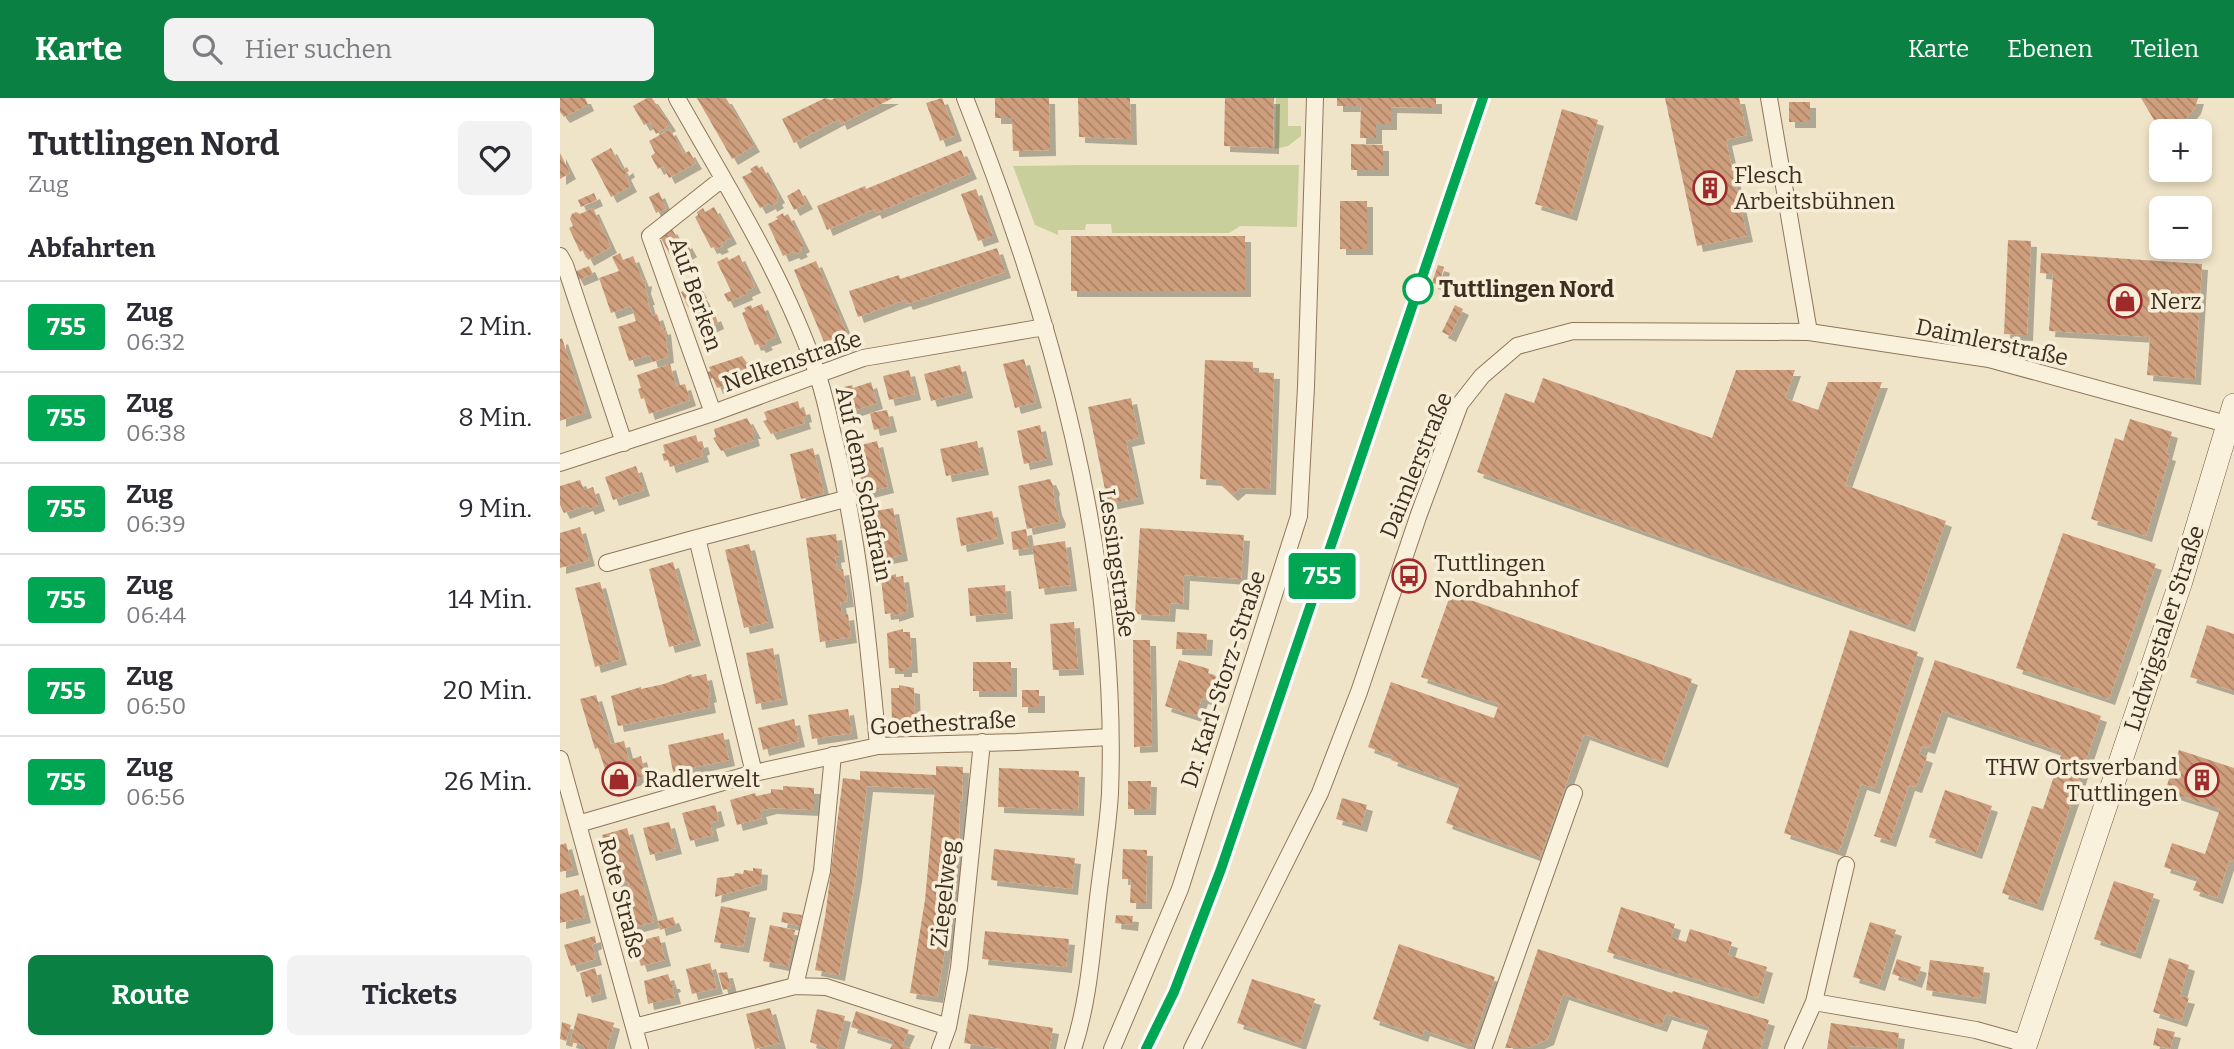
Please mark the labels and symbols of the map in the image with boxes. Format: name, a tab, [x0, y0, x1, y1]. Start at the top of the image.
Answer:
place label: Flesch Arbeitsbühnen	[1734, 161, 1895, 215]
building icon: Flesch Arbeitsbühnen	[1691, 169, 1729, 207]
street label: Auf Berken	[663, 233, 729, 355]
marker: Tuttlingen Nord	[1403, 274, 1433, 304]
place label: Tuttlingen Nord	[1439, 275, 1614, 303]
shop icon: Nerz	[2106, 282, 2144, 320]
place label: Nerz	[2150, 287, 2202, 315]
street label: Daimlerstraße	[1913, 312, 2071, 372]
street label: Nelkenstraße	[719, 324, 865, 398]
street label: Auf dem Schafrain	[830, 384, 898, 585]
street label: Daimlerstraße	[1374, 388, 1458, 542]
street label: Lessingstraße	[1093, 487, 1141, 639]
street label: Ludwigstaler Straße	[2118, 522, 2210, 734]
place label: Tuttlingen Nordbahnhof	[1434, 549, 1581, 603]
line badge: 755	[1282, 553, 1362, 599]
bus stop icon: Tuttlingen Nordbahnhof	[1390, 557, 1428, 595]
street label: Dr. Karl-Storz-Straße	[1175, 567, 1271, 791]
street label: Goethestraße	[869, 705, 1017, 741]
place label: THW Ortsverband Tuttlingen	[1985, 753, 2178, 807]
shop icon: Radlerwelt	[600, 760, 638, 798]
building icon: THW Ortsverband Tuttlingen	[2183, 761, 2221, 799]
place label: Radlerwelt	[644, 765, 760, 793]
street label: Rote Straße	[592, 834, 652, 962]
street label: Ziegelweg	[924, 839, 964, 949]

